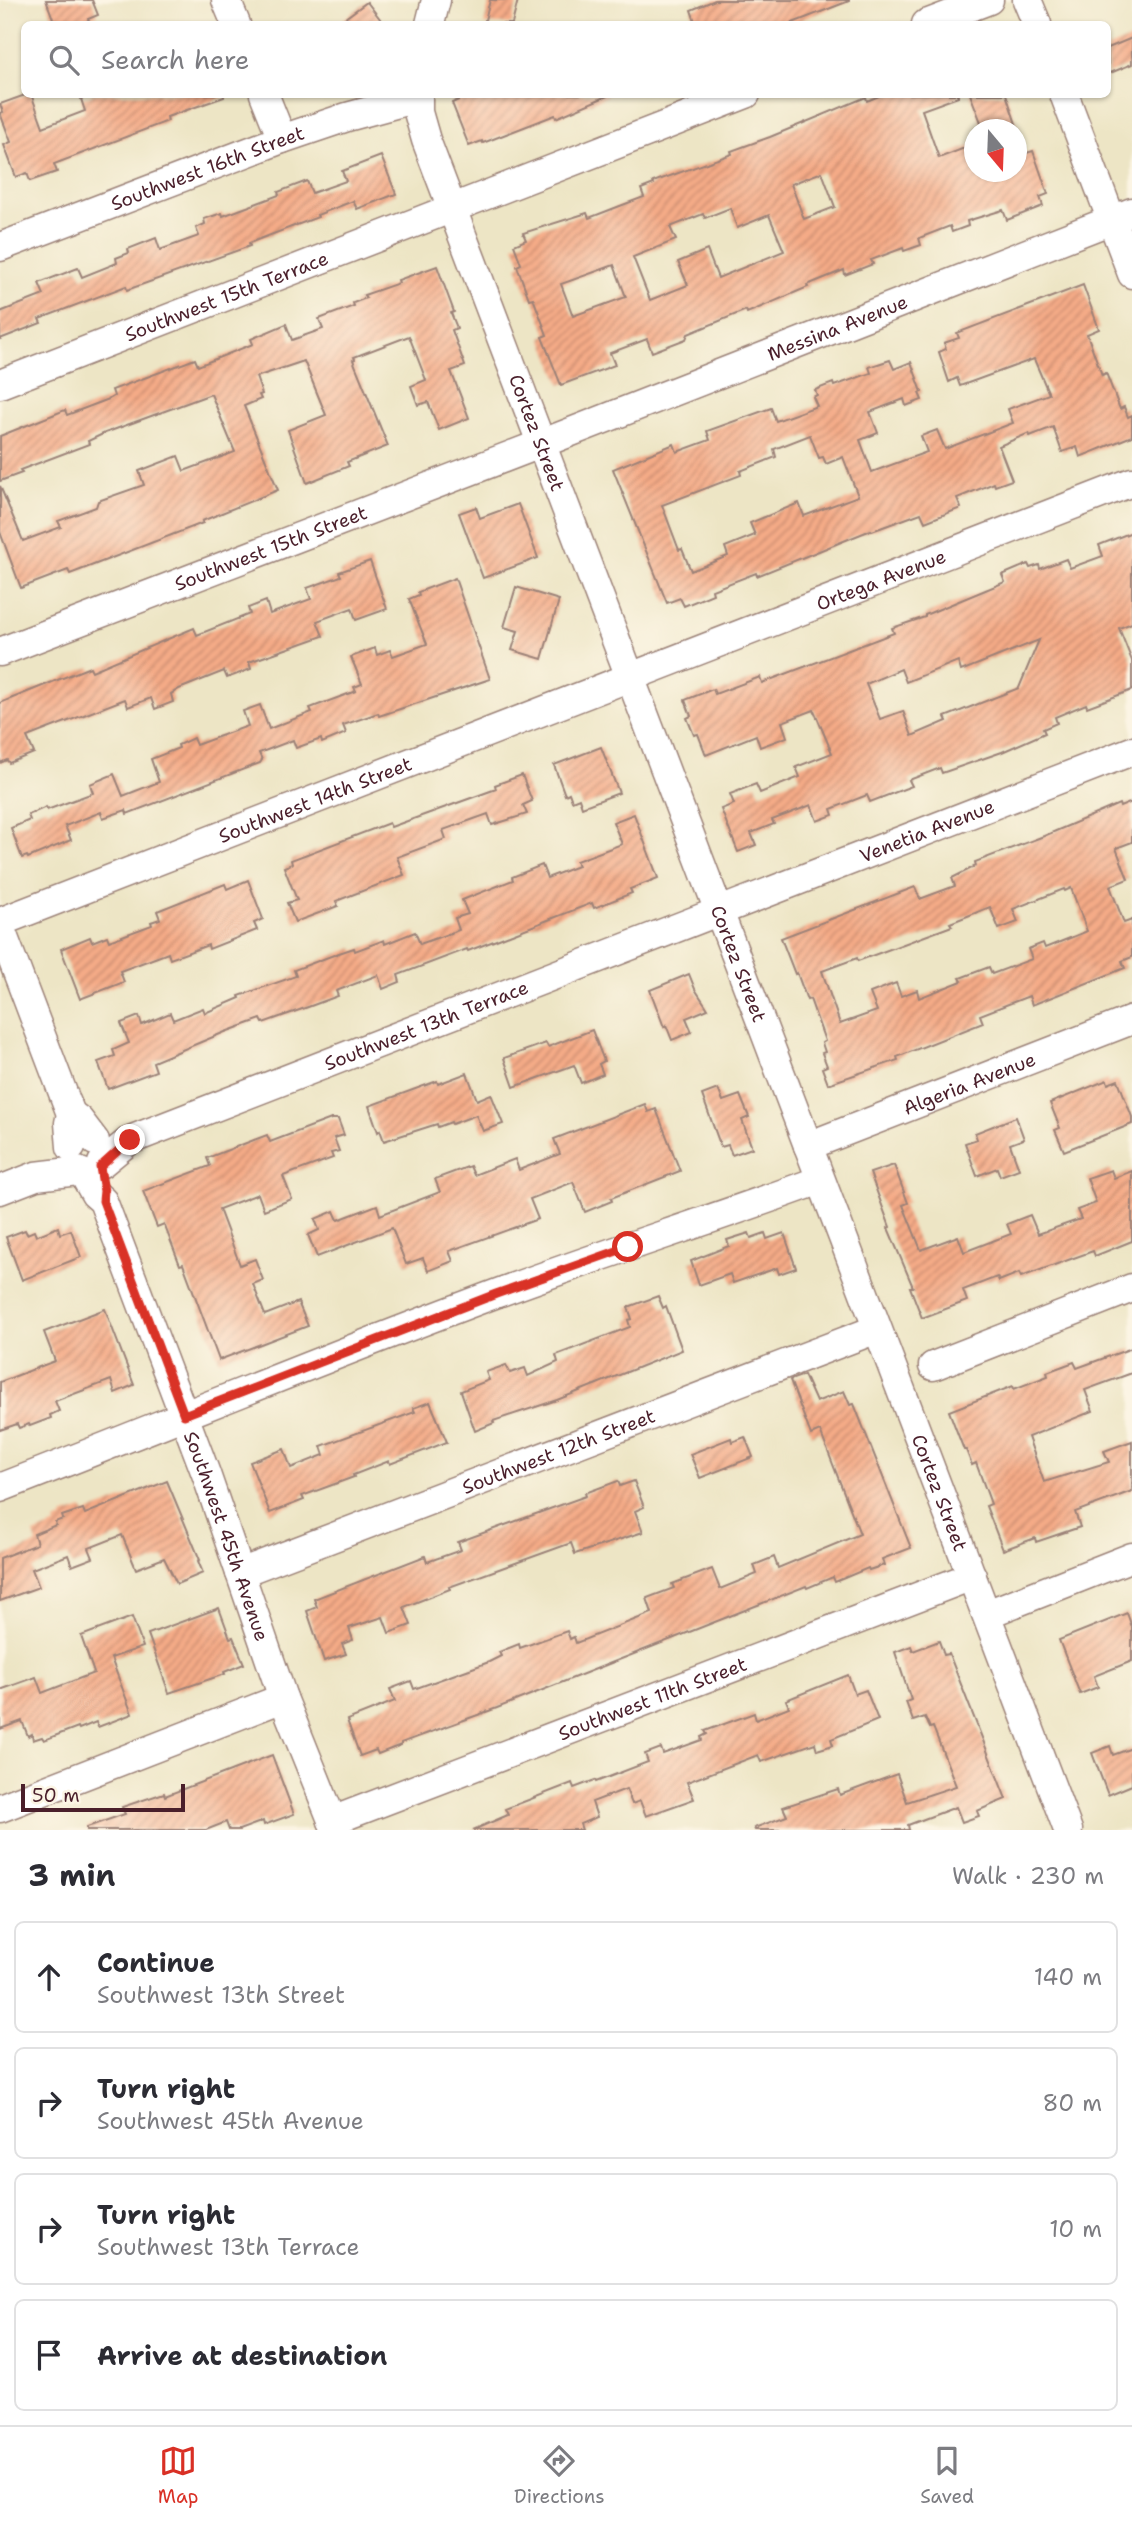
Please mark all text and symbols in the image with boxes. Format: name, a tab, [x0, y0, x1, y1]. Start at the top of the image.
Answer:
search box	[21, 21, 1111, 98]
icon: search	[45, 41, 83, 79]
text: Search here	[101, 42, 250, 77]
north arrow	[964, 119, 1027, 182]
street label: Southwest 16th Street	[107, 120, 308, 216]
street label: Southwest 15th Terrace	[121, 246, 332, 347]
street label: Messina Avenue	[764, 289, 911, 367]
street label: Cortez Street	[503, 371, 570, 495]
street label: Southwest 15th Street	[171, 500, 371, 597]
street label: Ortega Avenue	[813, 544, 949, 617]
street label: Southwest 14th Street	[215, 751, 415, 849]
street label: Venetia Avenue	[856, 794, 998, 869]
street label: Cortez Street	[705, 902, 772, 1026]
street label: Southwest 13th Terrace	[321, 975, 532, 1076]
street label: Algeria Avenue	[900, 1047, 1039, 1121]
route end	[114, 1124, 145, 1155]
route start	[612, 1231, 643, 1262]
street label: Southwest 12th Street	[459, 1403, 659, 1500]
street label: Southwest 45th Avenue	[178, 1428, 274, 1644]
street label: Cortez Street	[906, 1431, 973, 1555]
street label: Southwest 11th Street	[555, 1651, 750, 1746]
scale bar	[21, 1781, 186, 1813]
text: 50 m	[32, 1783, 80, 1808]
text: 3 min	[28, 1855, 115, 1896]
text: Walk · 230 m	[952, 1861, 1104, 1891]
text: Continue	[97, 1945, 215, 1980]
icon: ahead	[30, 1958, 68, 1996]
text: 140 m	[1034, 1962, 1102, 1992]
text: Southwest 13th Street	[97, 1980, 345, 2010]
text: Turn right	[97, 2071, 235, 2106]
icon: right	[30, 2084, 68, 2122]
text: 80 m	[1043, 2088, 1102, 2118]
text: Southwest 45th Avenue	[97, 2106, 364, 2136]
text: Turn right	[97, 2197, 235, 2232]
icon: right	[30, 2210, 68, 2248]
text: 10 m	[1049, 2214, 1102, 2244]
text: Southwest 13th Terrace	[97, 2232, 359, 2262]
icon: arrive	[30, 2336, 68, 2374]
text: Arrive at destination	[97, 2338, 387, 2373]
tab: Map	[158, 2442, 198, 2509]
tab: Directions	[514, 2442, 605, 2509]
tab: Saved	[920, 2442, 974, 2509]

